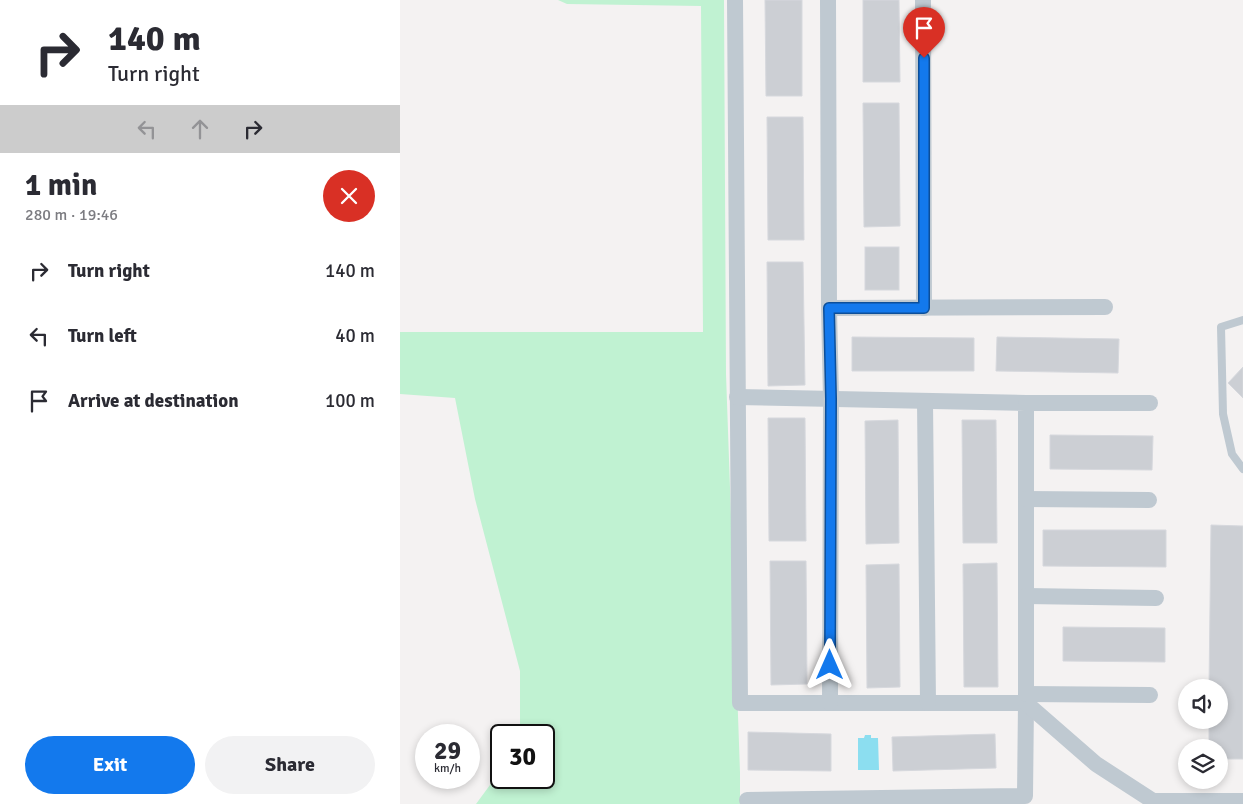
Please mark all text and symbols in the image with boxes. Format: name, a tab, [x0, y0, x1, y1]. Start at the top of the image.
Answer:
pin	[903, 7, 945, 58]
icon: arrive	[910, 14, 938, 42]
text: 140 m	[108, 17, 201, 60]
icon: right	[25, 20, 90, 85]
text: Turn right	[108, 60, 200, 87]
icon: left	[133, 115, 161, 143]
icon: ahead	[186, 115, 214, 143]
icon: right	[239, 115, 267, 143]
text: 1 min	[25, 167, 97, 204]
button: close	[323, 170, 375, 222]
text: 280 m · 19:46	[25, 205, 118, 225]
icon: right	[25, 257, 53, 285]
text: Turn right	[68, 259, 150, 283]
text: 140 m	[325, 259, 375, 283]
icon: left	[25, 322, 53, 350]
text: Turn left	[68, 324, 137, 348]
text: 40 m	[335, 324, 375, 348]
icon: arrive	[25, 387, 53, 415]
text: Arrive at destination	[68, 389, 239, 413]
text: 100 m	[325, 389, 375, 413]
position arrow	[803, 638, 855, 690]
map controls	[1178, 679, 1228, 789]
button: sound	[1178, 679, 1228, 729]
speed limit sign: 30	[490, 724, 555, 789]
text: 29	[434, 735, 461, 766]
button: Exit	[25, 736, 195, 794]
button: Share	[205, 736, 375, 794]
button: layers	[1178, 739, 1228, 789]
text: km/h	[434, 761, 461, 776]

